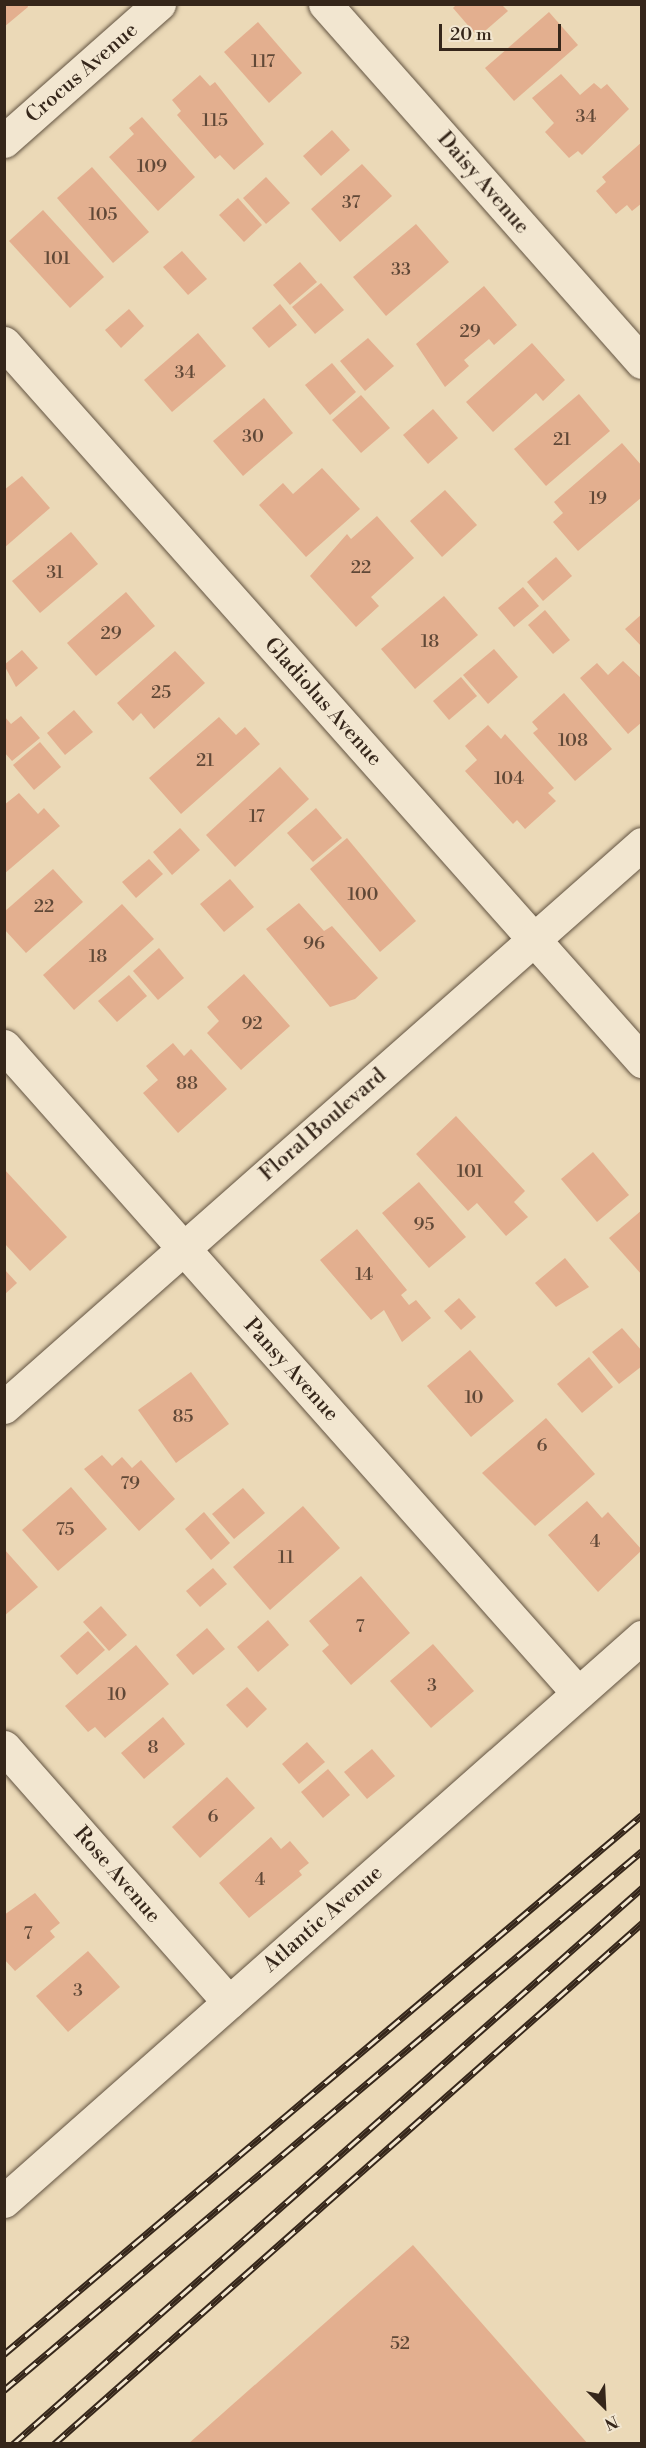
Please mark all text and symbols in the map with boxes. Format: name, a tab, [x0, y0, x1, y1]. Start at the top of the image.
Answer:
scale bar	[442, 12, 564, 50]
street label: Crocus Avenue	[21, 17, 143, 129]
text: 20 m	[450, 23, 492, 46]
house number: 117	[251, 51, 275, 73]
house number: 34	[576, 106, 596, 128]
house number: 115	[202, 110, 228, 132]
street label: Daisy Avenue	[432, 127, 534, 239]
house number: 109	[137, 156, 167, 178]
house number: 37	[342, 192, 360, 214]
house number: 105	[88, 204, 118, 226]
house number: 101	[44, 248, 70, 270]
house number: 33	[391, 259, 411, 281]
house number: 29	[459, 321, 481, 343]
house number: 34	[175, 362, 195, 384]
house number: 30	[242, 426, 264, 448]
house number: 21	[553, 429, 571, 451]
house number: 19	[589, 488, 607, 510]
house number: 22	[351, 557, 371, 579]
house number: 31	[46, 562, 64, 584]
house number: 29	[100, 623, 122, 645]
house number: 18	[421, 631, 439, 653]
street label: Gladiolus Avenue	[259, 633, 387, 771]
house number: 25	[151, 682, 171, 704]
house number: 108	[558, 730, 588, 752]
house number: 21	[196, 750, 214, 772]
house number: 104	[494, 768, 524, 790]
house number: 17	[249, 806, 265, 828]
house number: 100	[347, 884, 379, 906]
house number: 22	[34, 896, 54, 918]
house number: 96	[303, 933, 325, 955]
house number: 18	[89, 946, 107, 968]
house number: 92	[241, 1013, 263, 1035]
street label: Floral Boulevard	[255, 1063, 391, 1187]
house number: 88	[176, 1073, 198, 1095]
house number: 101	[457, 1161, 483, 1183]
house number: 95	[414, 1214, 434, 1236]
house number: 14	[355, 1264, 373, 1286]
street label: Pansy Avenue	[238, 1313, 344, 1427]
house number: 10	[464, 1387, 484, 1409]
house number: 85	[173, 1406, 193, 1428]
house number: 6	[537, 1435, 547, 1457]
house number: 79	[120, 1473, 140, 1495]
house number: 75	[56, 1519, 74, 1541]
house number: 4	[590, 1531, 600, 1553]
house number: 11	[278, 1547, 294, 1569]
house number: 7	[355, 1616, 365, 1638]
house number: 3	[427, 1675, 437, 1697]
house number: 10	[107, 1684, 127, 1706]
house number: 8	[147, 1737, 159, 1759]
house number: 6	[208, 1806, 218, 1828]
street label: Rose Avenue	[68, 1822, 166, 1928]
street label: Atlantic Avenue	[258, 1860, 388, 1978]
house number: 4	[255, 1869, 265, 1891]
house number: 7	[23, 1923, 33, 1945]
house number: 3	[73, 1980, 83, 2002]
house number: 52	[390, 2333, 410, 2355]
north arrow	[574, 2376, 634, 2436]
text: N	[601, 2411, 621, 2434]

